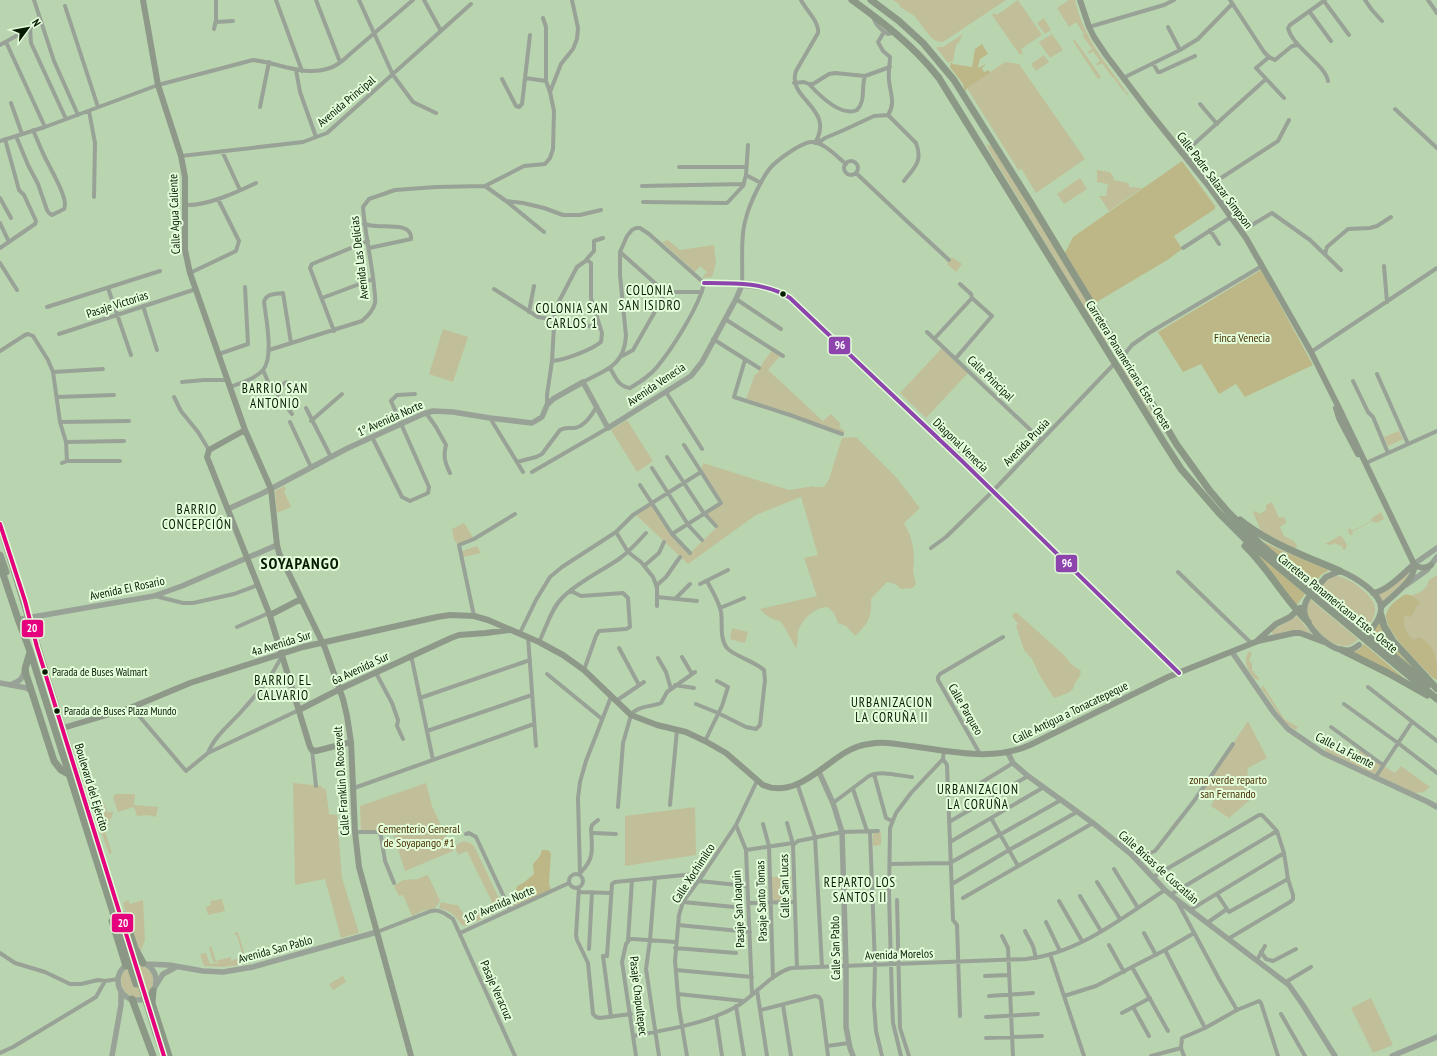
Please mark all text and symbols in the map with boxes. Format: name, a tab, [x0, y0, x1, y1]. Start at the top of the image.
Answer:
north arrow	[8, 8, 48, 48]
text: N	[29, 16, 44, 29]
street label: Avenida Principal	[314, 72, 378, 130]
street label: Calle Padre Salazar Simpson	[1174, 129, 1256, 231]
street label: Calle Agua Caliente	[165, 174, 183, 254]
street label: Avenida Las Delicias	[346, 215, 372, 301]
district label: COLONIA SAN ISIDRO	[619, 282, 681, 314]
street label: Pasaje Victorias	[84, 287, 150, 321]
unlabelled marker	[778, 289, 788, 299]
street label: Carretera Panamericana Este - Oeste	[1083, 298, 1175, 432]
district label: COLONIA SAN CARLOS 1	[536, 300, 608, 332]
park label: Finca Venecia	[1214, 330, 1270, 345]
line badge: 96	[828, 336, 851, 355]
text: 96	[835, 338, 845, 352]
street label: Calle Principal	[965, 352, 1018, 404]
street label: Avenida Venecia	[624, 359, 688, 409]
district label: BARRIO SAN ANTONIO	[242, 380, 308, 412]
street label: 1° Avenida Norte	[355, 397, 425, 439]
street label: Diagonal Venecia	[930, 415, 992, 475]
street label: Avenida Prusia	[1000, 415, 1053, 469]
district label: BARRIO CONCEPCIÓN	[162, 501, 232, 533]
street label: Carretera Panamericana Este - Oeste	[1275, 550, 1401, 656]
district label: SOYAPANGO	[260, 553, 340, 573]
line badge: 96	[1055, 554, 1078, 573]
text: 96	[1062, 556, 1072, 570]
street label: Avenida El Rosario	[88, 573, 166, 603]
line badge: 20	[21, 619, 44, 638]
text: 20	[27, 621, 37, 635]
street label: 4a Avenida Sur	[249, 627, 313, 659]
street label: 6a Avenida Sur	[329, 648, 392, 688]
place label: Parada de Buses Walmart	[52, 665, 148, 679]
marker: Parada de Buses Walmart	[40, 667, 50, 677]
district label: BARRIO EL CALVARIO	[254, 672, 312, 704]
street label: Calle Antigua a Tonacatepeque	[1010, 678, 1130, 746]
street label: Calle Parqueo	[945, 681, 987, 737]
district label: URBANIZACION LA CORUÑA II	[851, 694, 933, 726]
place label: Parada de Buses Plaza Mundo	[64, 704, 177, 718]
marker: Parada de Buses Plaza Mundo	[52, 706, 62, 716]
street label: Calle Franklin D. Roosevelt	[330, 725, 352, 836]
street label: Calle La Fuente	[1313, 729, 1377, 771]
street label: Boulevard del Ejército	[72, 741, 112, 833]
park label: zona verde reparto san Fernando	[1189, 772, 1267, 801]
district label: URBANIZACION LA CORUÑA	[937, 781, 1019, 813]
park label: Cementerio General de Soyapango #1	[378, 821, 460, 850]
street label: Calle Brisas de Cuscatlán	[1116, 827, 1202, 907]
street label: Calle Xochimilco	[668, 840, 718, 906]
street label: Calle San Lucas	[776, 854, 792, 918]
street label: Pasaje Santo Tomas	[752, 860, 770, 942]
street label: Pasaje San Joaquin	[728, 870, 748, 948]
district label: REPARTO LOS SANTOS II	[824, 874, 896, 906]
street label: 10° Avenida Norte	[461, 882, 537, 926]
line badge: 20	[111, 913, 134, 933]
text: 20	[118, 916, 128, 930]
street label: Calle San Pablo	[827, 916, 843, 980]
street label: Avenida San Pablo	[236, 932, 314, 966]
street label: Avenida Morelos	[865, 945, 933, 963]
street label: Pasaje Chapultepec	[627, 955, 651, 1037]
street label: Pasaje Veracruz	[477, 958, 517, 1022]

